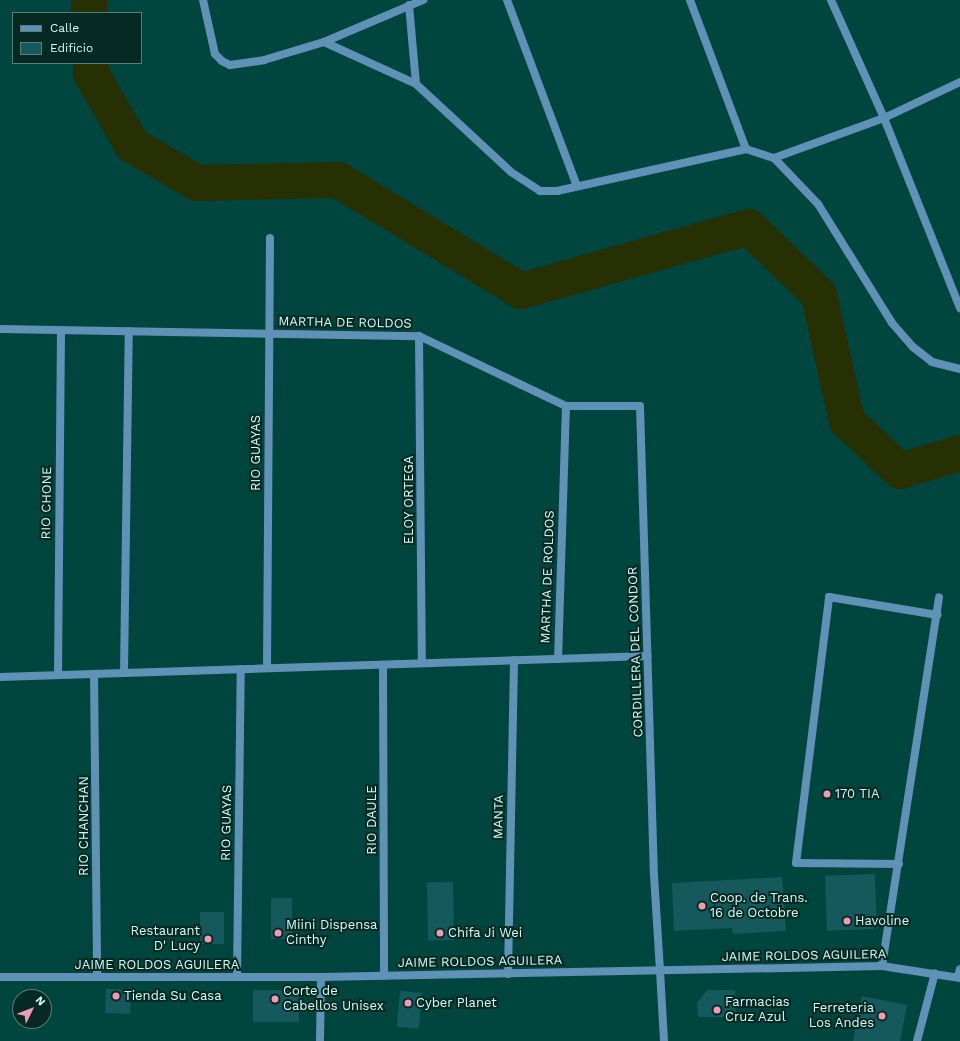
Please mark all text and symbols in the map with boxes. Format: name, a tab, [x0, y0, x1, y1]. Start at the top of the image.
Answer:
legend	[12, 12, 142, 64]
text: Calle	[50, 21, 79, 35]
text: Edificio	[50, 41, 93, 55]
street label: MARTHA DE ROLDOS	[278, 314, 412, 332]
street label: RIO GUAYAS	[248, 415, 264, 491]
street label: ELOY ORTEGA	[401, 455, 417, 545]
street label: RIO CHONE	[39, 467, 55, 539]
street label: MARTHA DE ROLDOS	[538, 510, 558, 644]
street label: CORDILLERA DEL CONDOR	[625, 566, 647, 738]
street label: RIO CHANCHAN	[76, 776, 92, 876]
street label: RIO GUAYAS	[219, 785, 235, 861]
street label: RIO DAULE	[364, 785, 380, 855]
place label: 170 TIA	[835, 786, 880, 802]
marker: 170 TIA	[822, 789, 832, 799]
street label: MANTA	[491, 795, 507, 839]
place label: Coop. de Trans. 16 de Octobre	[710, 891, 808, 922]
marker: Coop. de Trans. 16 de Octobre	[697, 901, 707, 911]
place label: Havoline	[855, 913, 909, 929]
marker: Havoline	[842, 916, 852, 926]
place label: Miini Dispensa Cinthy	[286, 918, 377, 949]
place label: Restaurant D' Lucy	[131, 924, 200, 955]
place label: Chifa Ji Wei	[448, 925, 523, 941]
marker: Miini Dispensa Cinthy	[273, 928, 283, 938]
marker: Chifa Ji Wei	[435, 928, 445, 938]
marker: Restaurant D' Lucy	[203, 934, 213, 944]
street label: JAIME ROLDOS AGUILERA	[721, 947, 887, 965]
street label: JAIME ROLDOS AGUILERA	[397, 953, 563, 971]
street label: JAIME ROLDOS AGUILERA	[74, 957, 240, 973]
place label: Corte de Cabellos Unisex	[283, 984, 384, 1015]
place label: Tienda Su Casa	[124, 988, 222, 1004]
north arrow	[12, 989, 52, 1029]
marker: Tienda Su Casa	[111, 991, 121, 1001]
text: N	[33, 994, 48, 1009]
marker: Corte de Cabellos Unisex	[270, 994, 280, 1004]
place label: Cyber Planet	[416, 995, 497, 1011]
place label: Farmacias Cruz Azul	[725, 995, 790, 1026]
marker: Cyber Planet	[403, 998, 413, 1008]
place label: Ferreteria Los Andes	[808, 1001, 874, 1032]
marker: Farmacias Cruz Azul	[712, 1005, 722, 1015]
marker: Ferreteria Los Andes	[877, 1011, 887, 1021]

